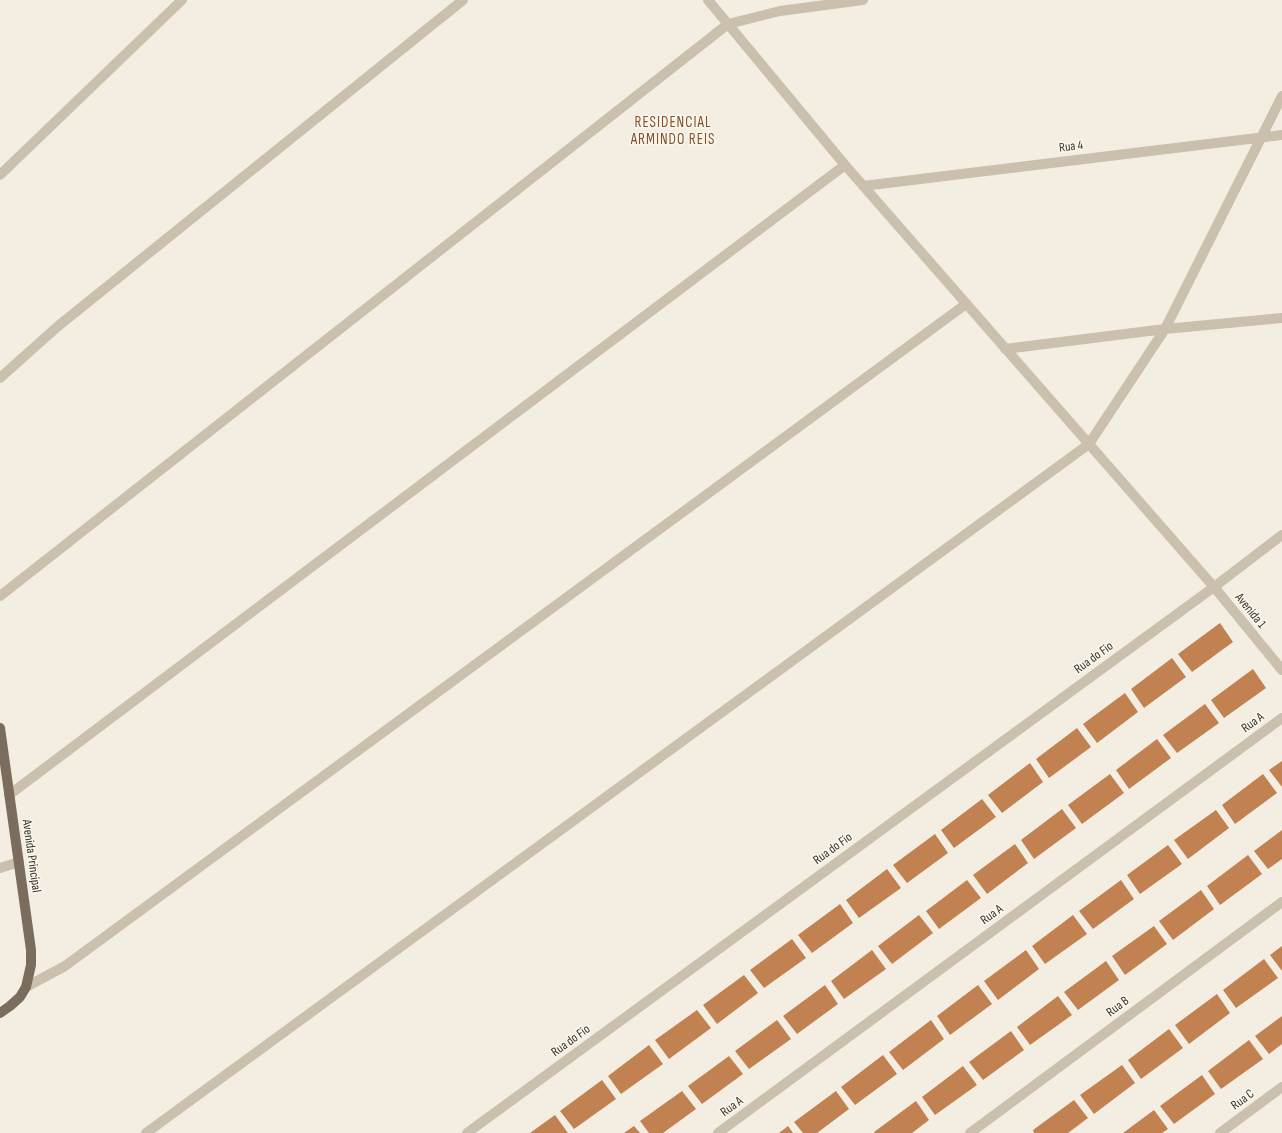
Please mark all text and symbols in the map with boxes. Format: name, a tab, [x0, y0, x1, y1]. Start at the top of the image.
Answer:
district label: RESIDENCIAL ARMINDO REIS	[631, 114, 715, 149]
street label: Rua 4	[1058, 138, 1084, 156]
street label: Avenida 1	[1231, 590, 1269, 632]
street label: Rua do Fio	[1071, 639, 1117, 677]
street label: Rua A	[1239, 710, 1267, 736]
street label: Avenida Principal	[18, 818, 44, 894]
street label: Rua do Fio	[810, 830, 856, 868]
street label: Rua A	[978, 902, 1006, 928]
street label: Rua B	[1104, 993, 1132, 1021]
street label: Rua do Fio	[548, 1022, 594, 1060]
street label: Rua C	[1228, 1086, 1258, 1114]
street label: Rua A	[718, 1094, 746, 1120]

